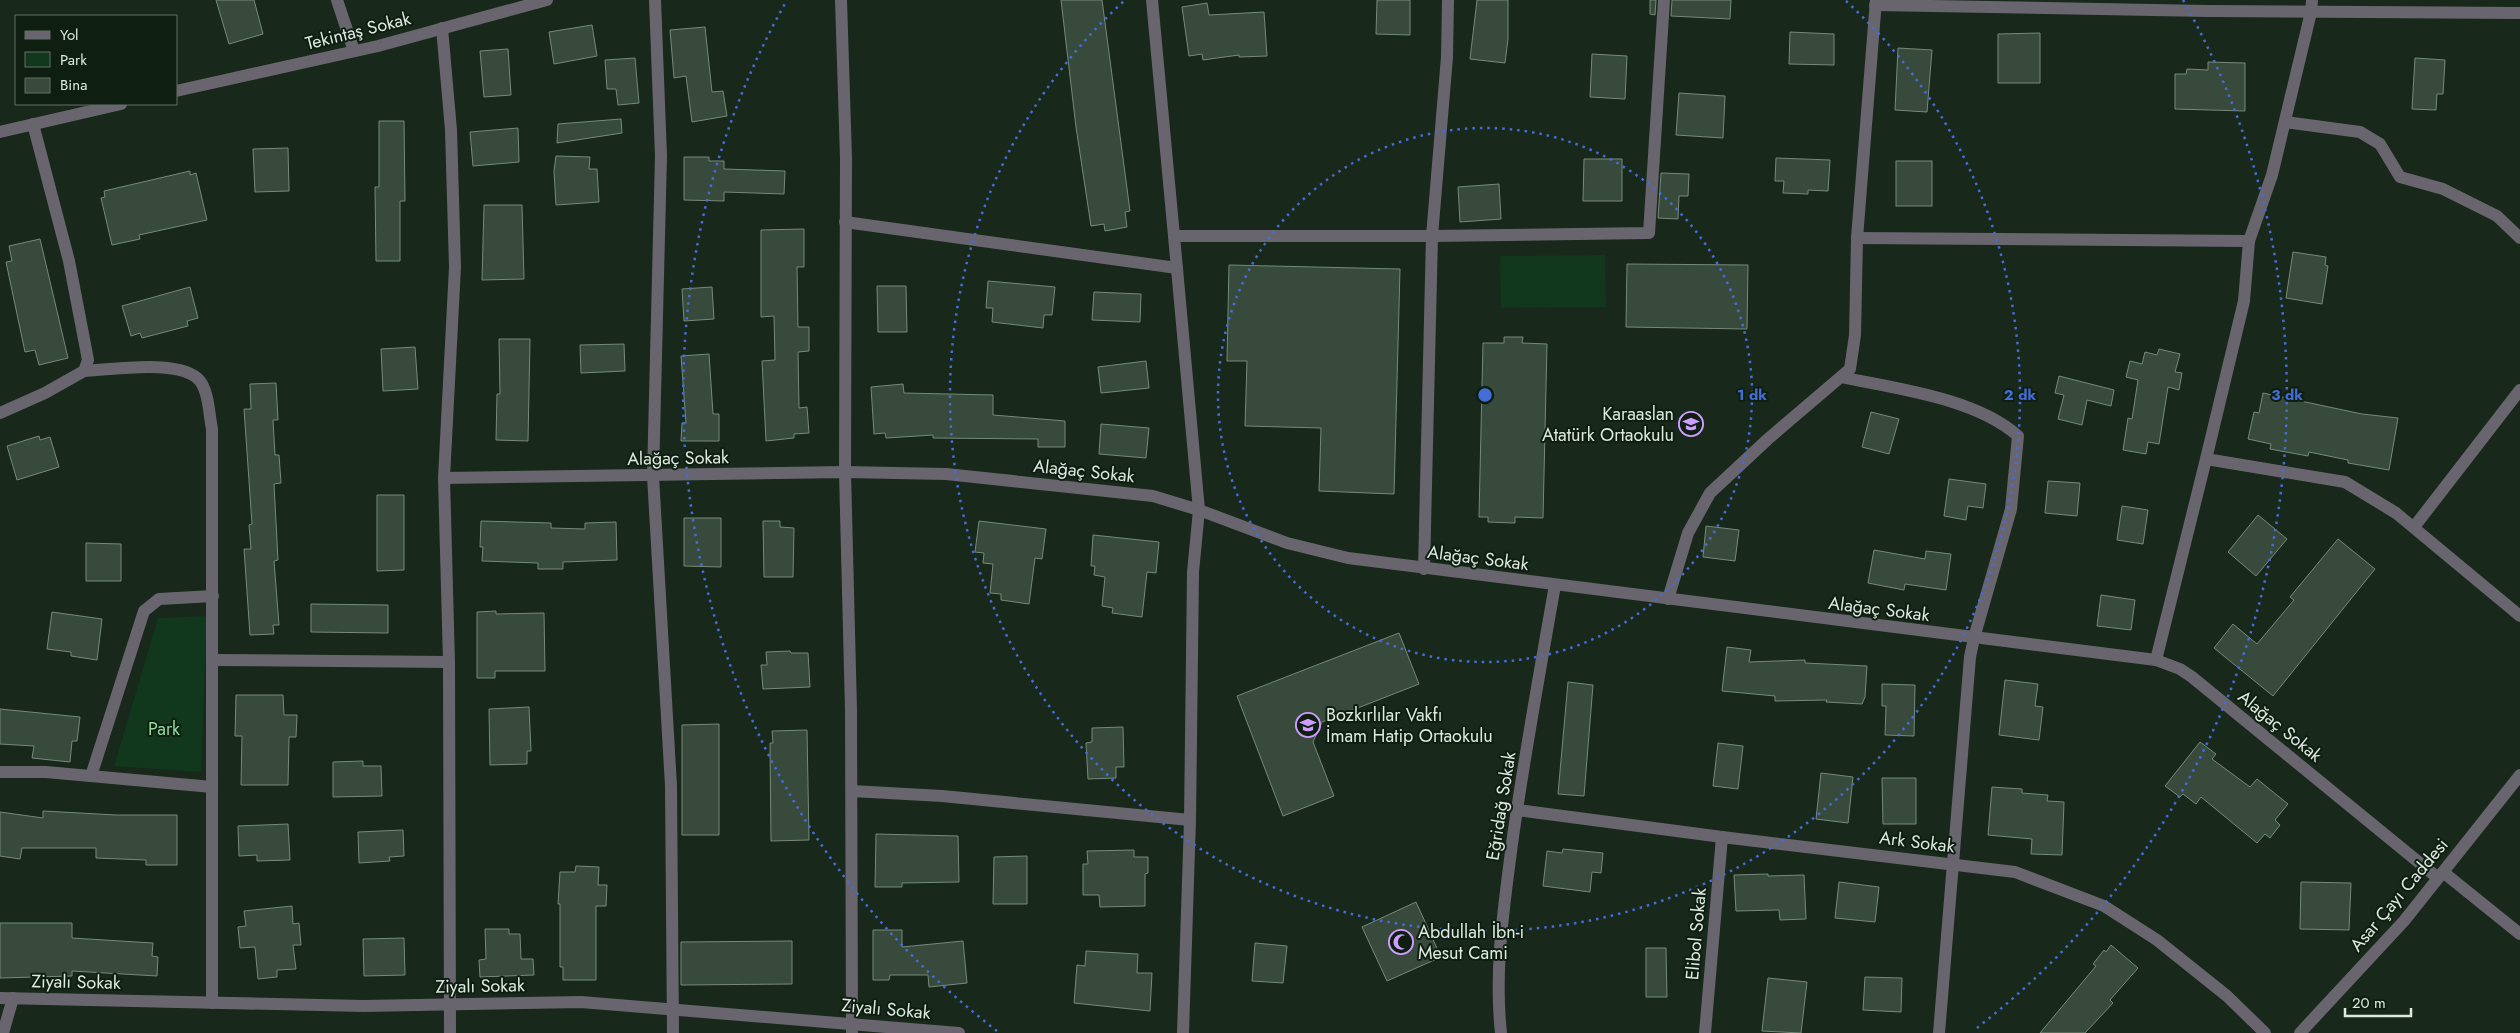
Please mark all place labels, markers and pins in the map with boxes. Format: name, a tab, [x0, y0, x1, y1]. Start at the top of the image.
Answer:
centre of rings	[1476, 386, 1494, 404]
place label: Karaaslan Atatürk Ortaokulu	[1542, 401, 1674, 448]
school or university icon: Karaaslan Atatürk Ortaokulu	[1678, 411, 1704, 437]
place label: Bozkırlılar Vakfı İmam Hatip Ortaokulu	[1326, 702, 1493, 749]
school or university icon: Bozkırlılar Vakfı İmam Hatip Ortaokulu	[1295, 712, 1321, 738]
place label: Abdullah İbn-i Mesut Cami	[1418, 919, 1524, 966]
mosque icon: Abdullah İbn-i Mesut Cami	[1388, 929, 1414, 955]

